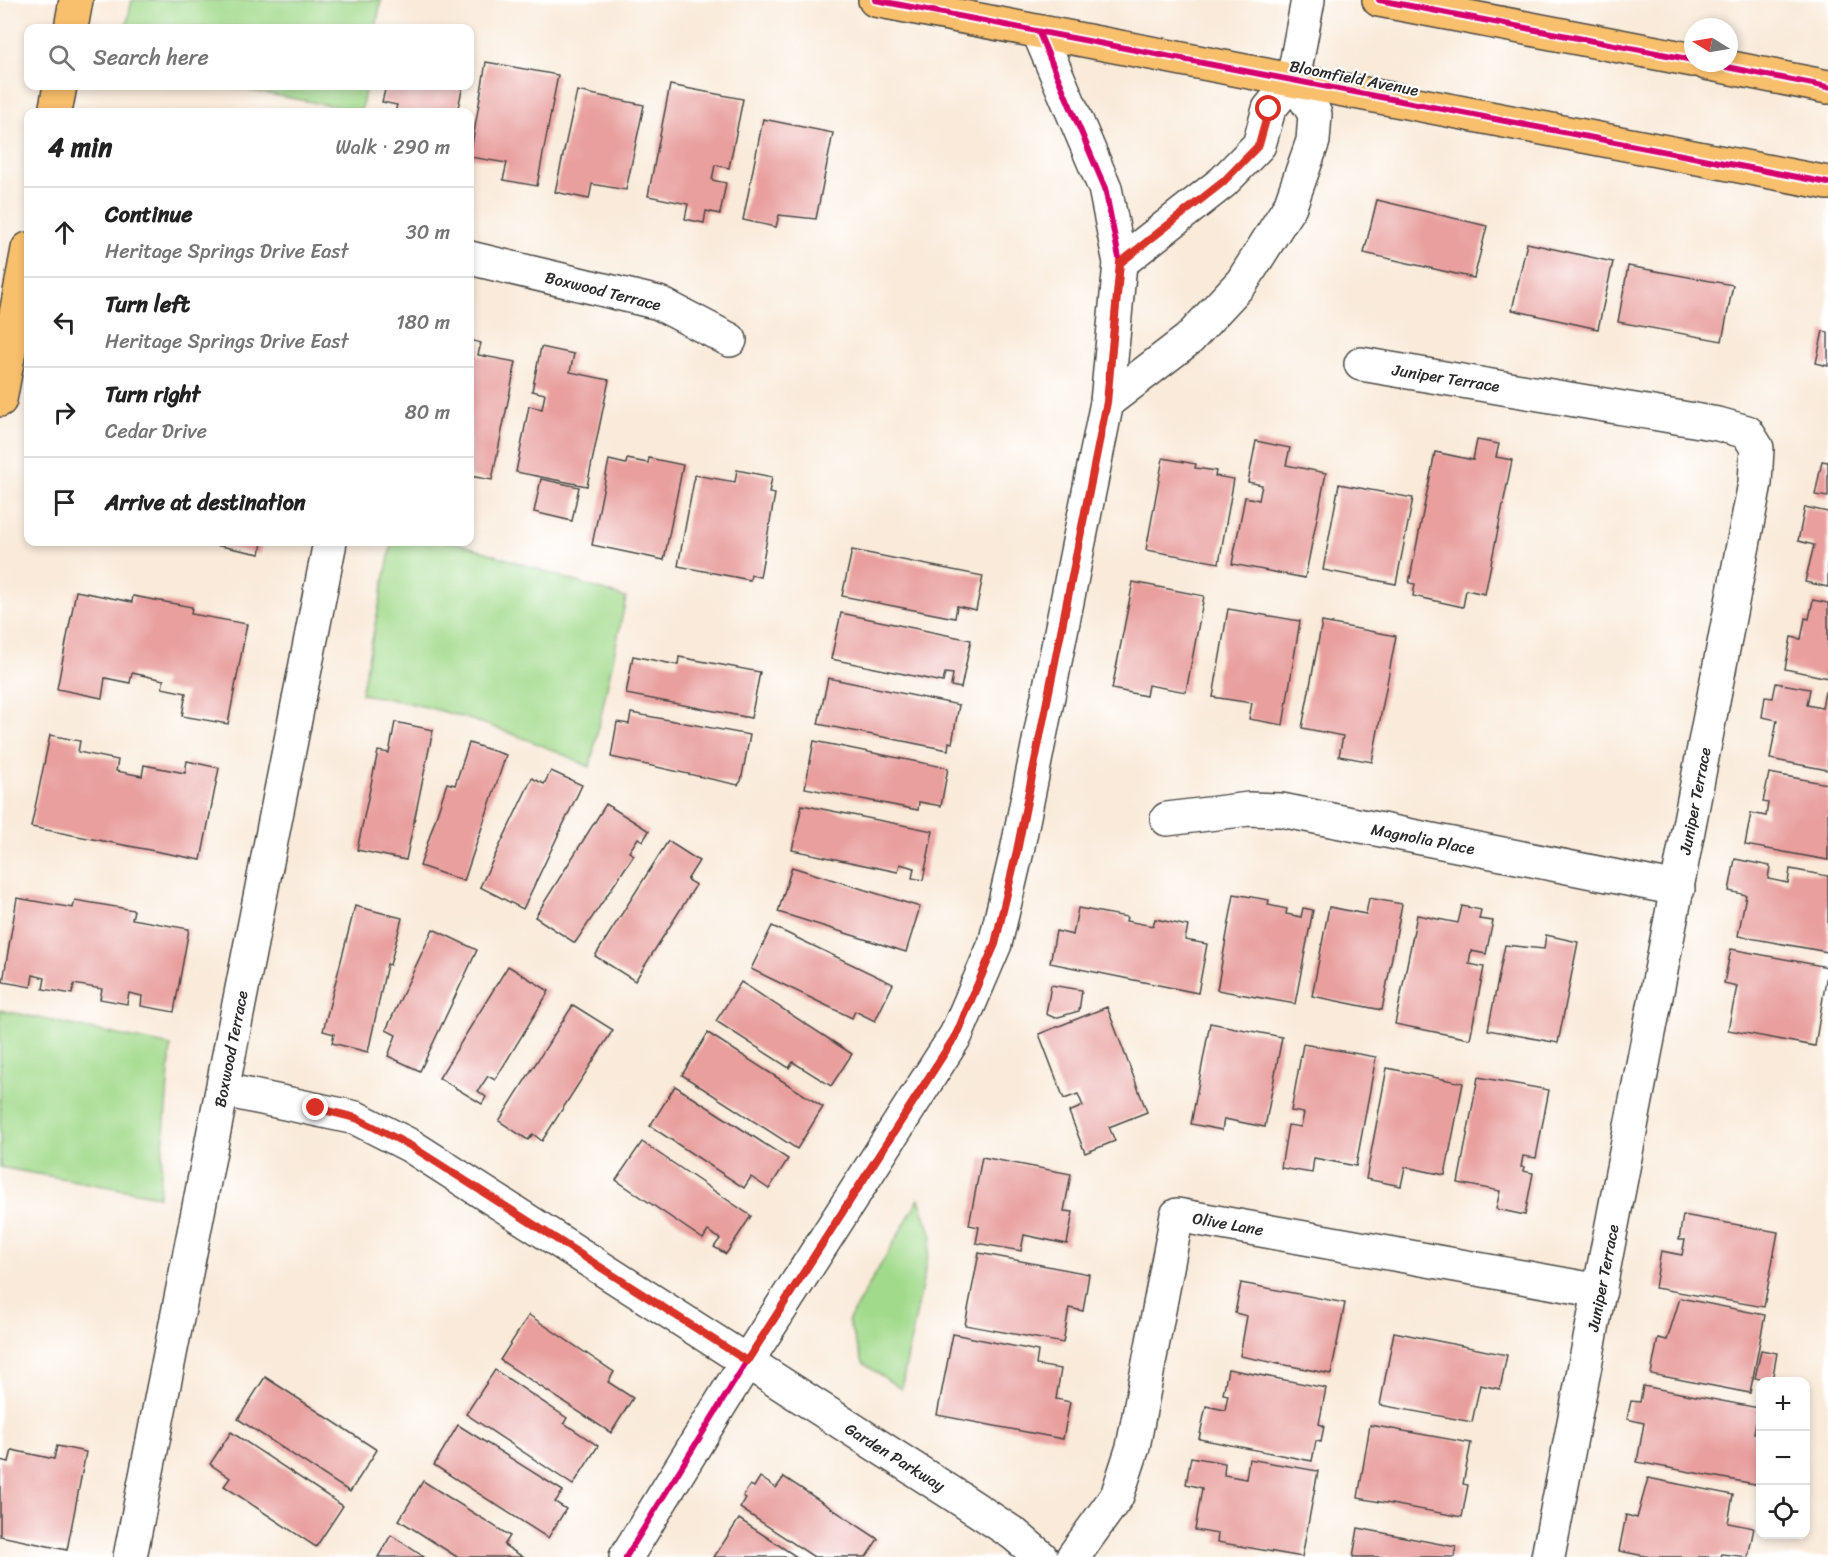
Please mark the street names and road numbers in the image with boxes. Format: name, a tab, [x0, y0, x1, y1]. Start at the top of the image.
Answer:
street label: Bloomfield Avenue	[1287, 51, 1421, 105]
street label: Boxwood Terrace	[542, 263, 664, 319]
street label: Juniper Terrace	[1389, 355, 1502, 401]
street label: Juniper Terrace	[1670, 745, 1720, 858]
street label: Magnolia Place	[1369, 815, 1478, 863]
street label: Boxwood Terrace	[205, 988, 257, 1110]
street label: Olive Lane	[1190, 1204, 1266, 1244]
street label: Juniper Terrace	[1578, 1222, 1628, 1335]
street label: Garden Parkway	[839, 1414, 952, 1500]

